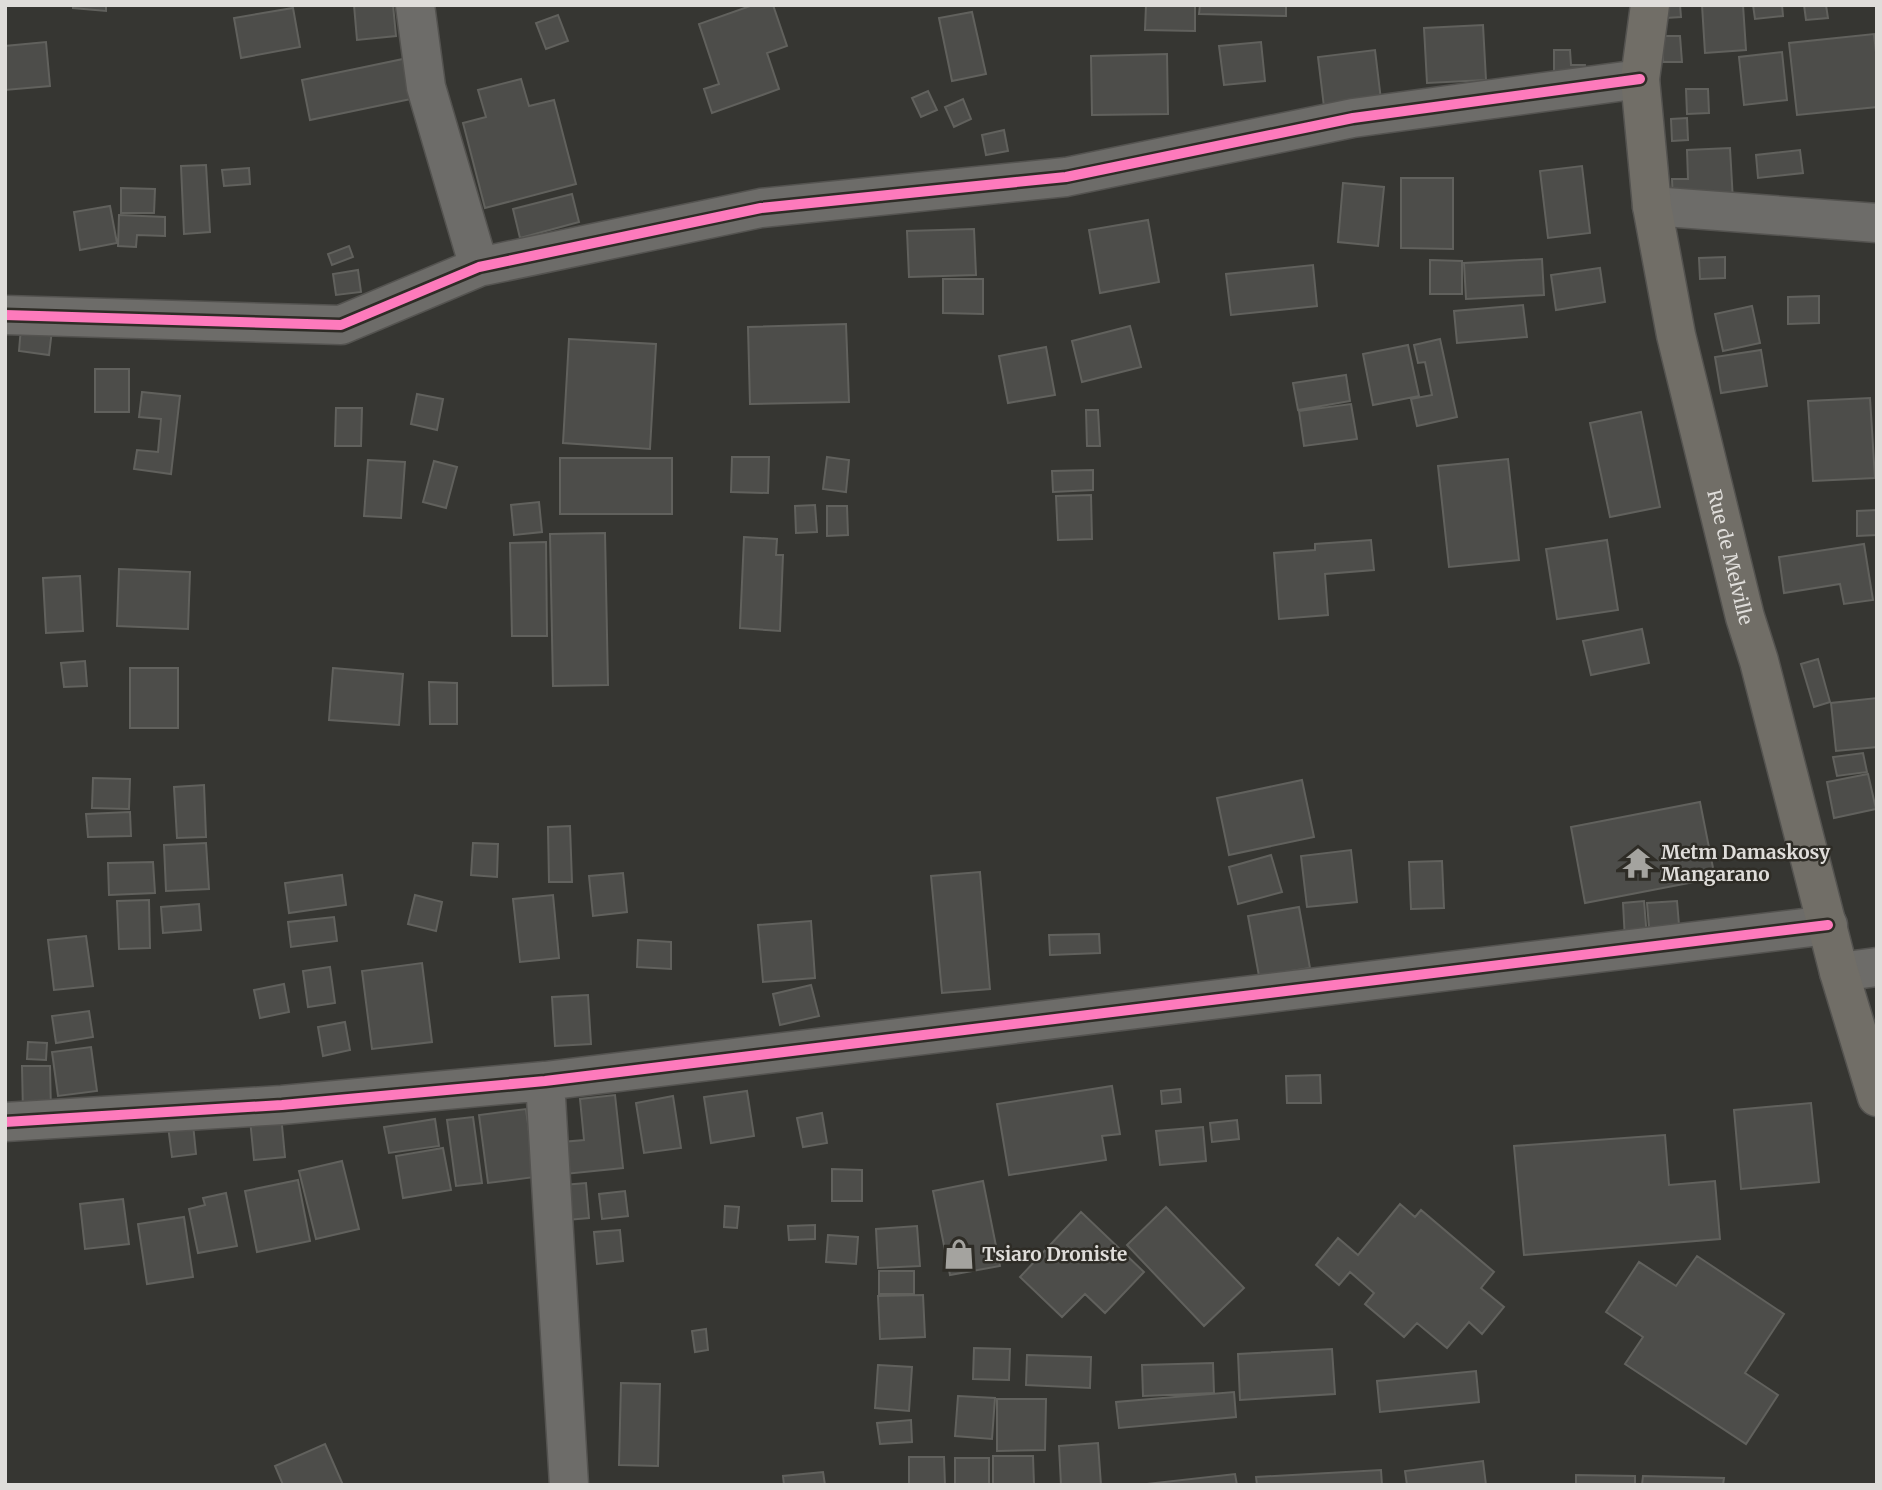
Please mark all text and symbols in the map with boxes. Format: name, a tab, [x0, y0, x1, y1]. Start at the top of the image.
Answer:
street label: Rue de Melville	[1702, 487, 1759, 628]
place label: Metm Damaskosy Mangarano	[1661, 840, 1831, 886]
temple icon: Metm Damaskosy Mangarano	[1621, 846, 1655, 880]
shop icon: Tsiaro Droniste	[942, 1237, 976, 1271]
place label: Tsiaro Droniste	[982, 1242, 1127, 1266]

